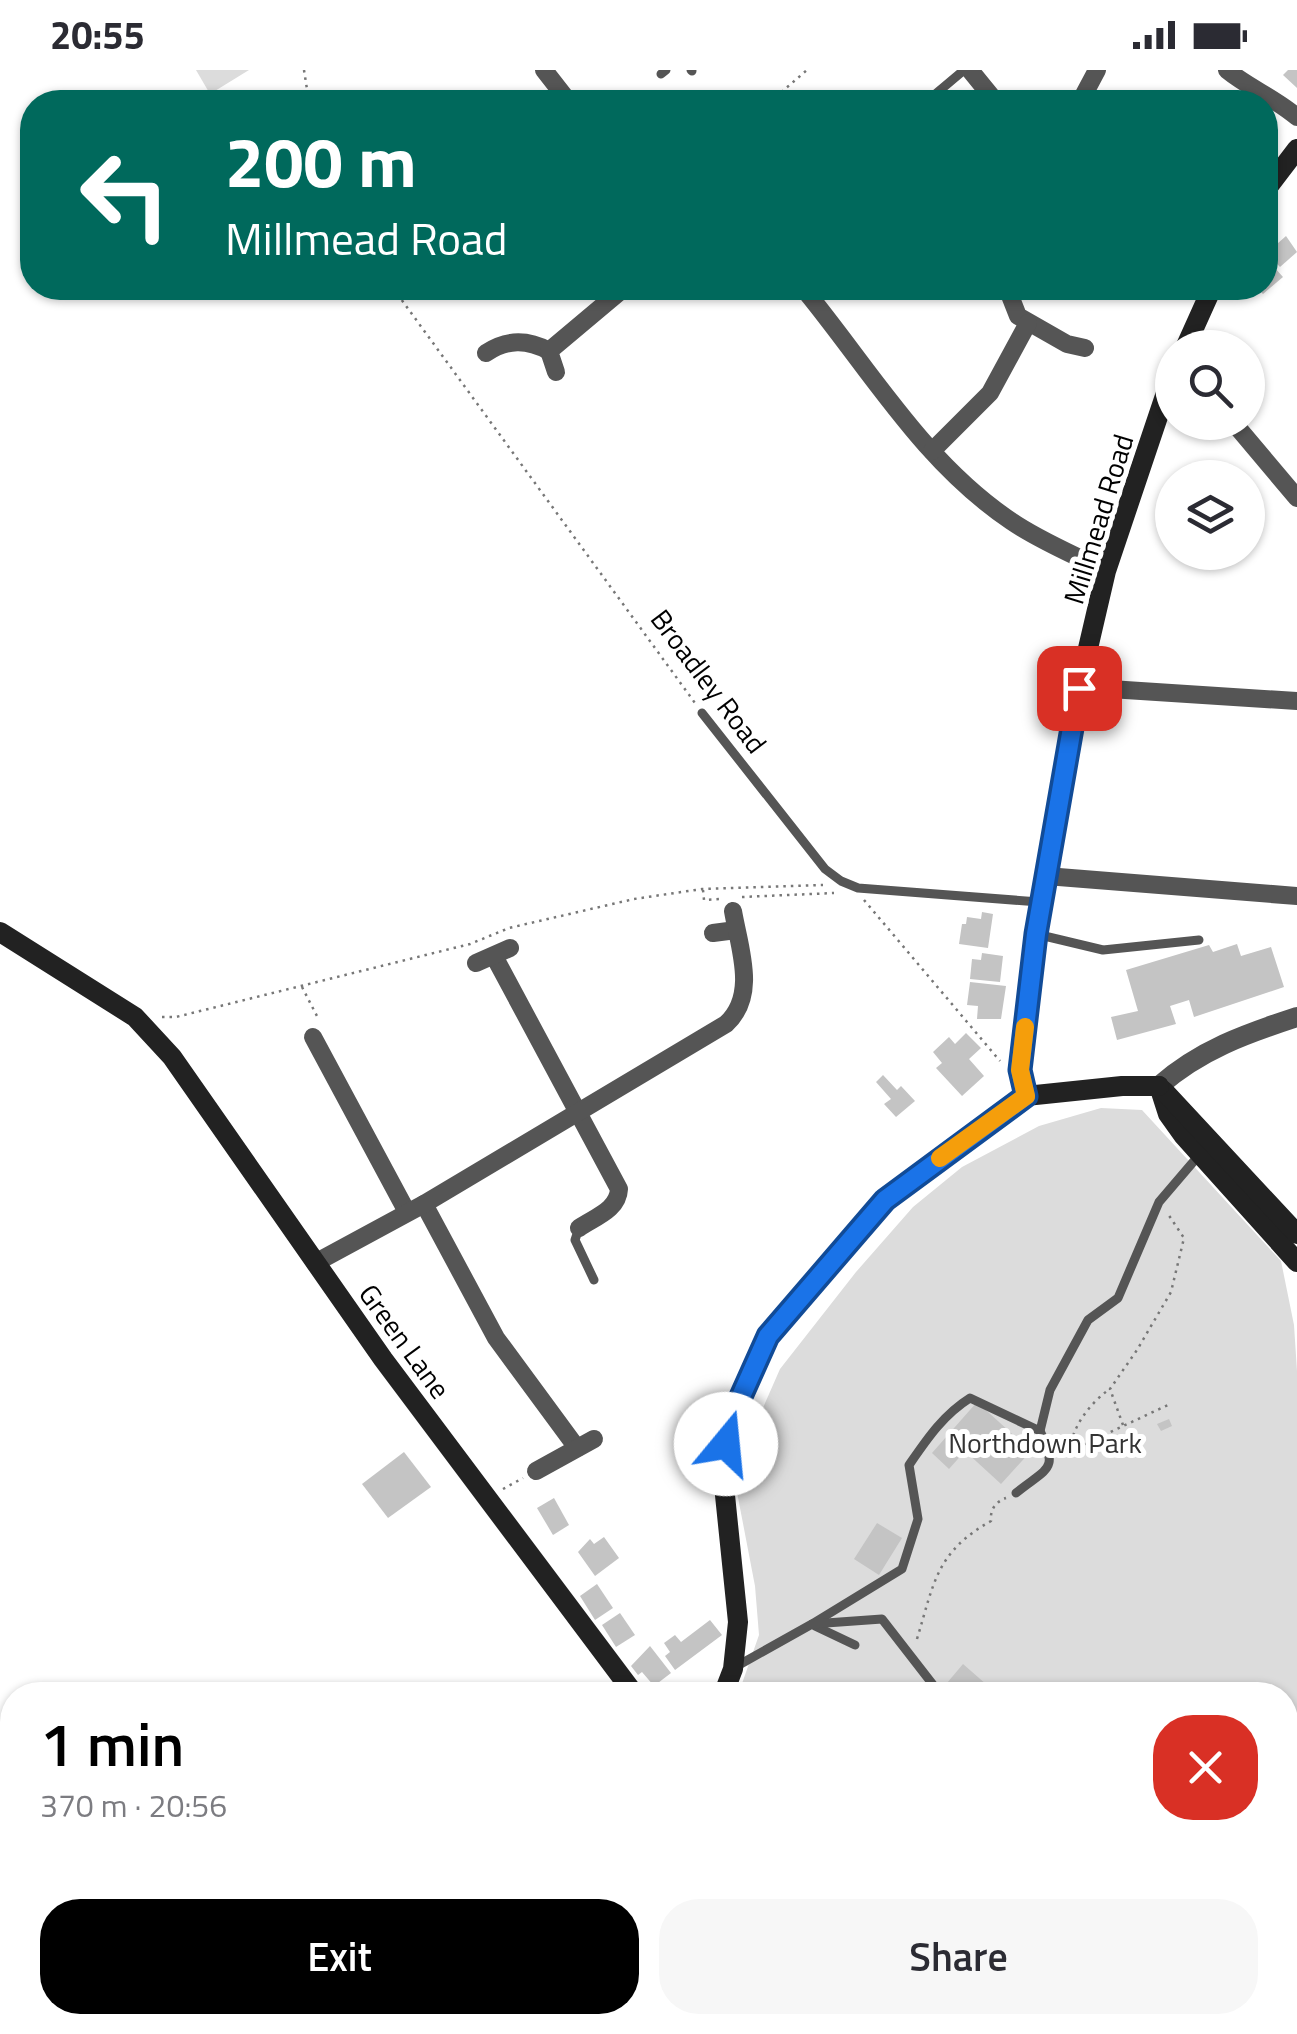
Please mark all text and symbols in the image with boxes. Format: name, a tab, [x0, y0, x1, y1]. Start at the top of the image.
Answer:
text: 20:55	[50, 6, 145, 64]
text: 200 m	[225, 108, 417, 214]
icon: left	[60, 130, 190, 260]
text: Millmead Road	[225, 204, 507, 272]
map controls	[1155, 330, 1265, 570]
button: search	[1155, 330, 1265, 440]
street label: Millmead Road	[1052, 429, 1144, 609]
button: layers	[1155, 460, 1265, 570]
street label: Broadley Road	[640, 600, 778, 762]
pin	[1037, 646, 1122, 731]
icon: arrive	[1052, 661, 1107, 716]
street label: Green Lane	[349, 1275, 461, 1407]
position arrow	[674, 1392, 778, 1496]
park label: Northdown Park	[948, 1421, 1142, 1464]
text: 1 min	[40, 1698, 184, 1789]
button: close	[1153, 1715, 1258, 1820]
text: 370 m · 20:56	[40, 1781, 227, 1829]
button: Exit	[40, 1899, 639, 2014]
button: Share	[659, 1899, 1258, 2014]

